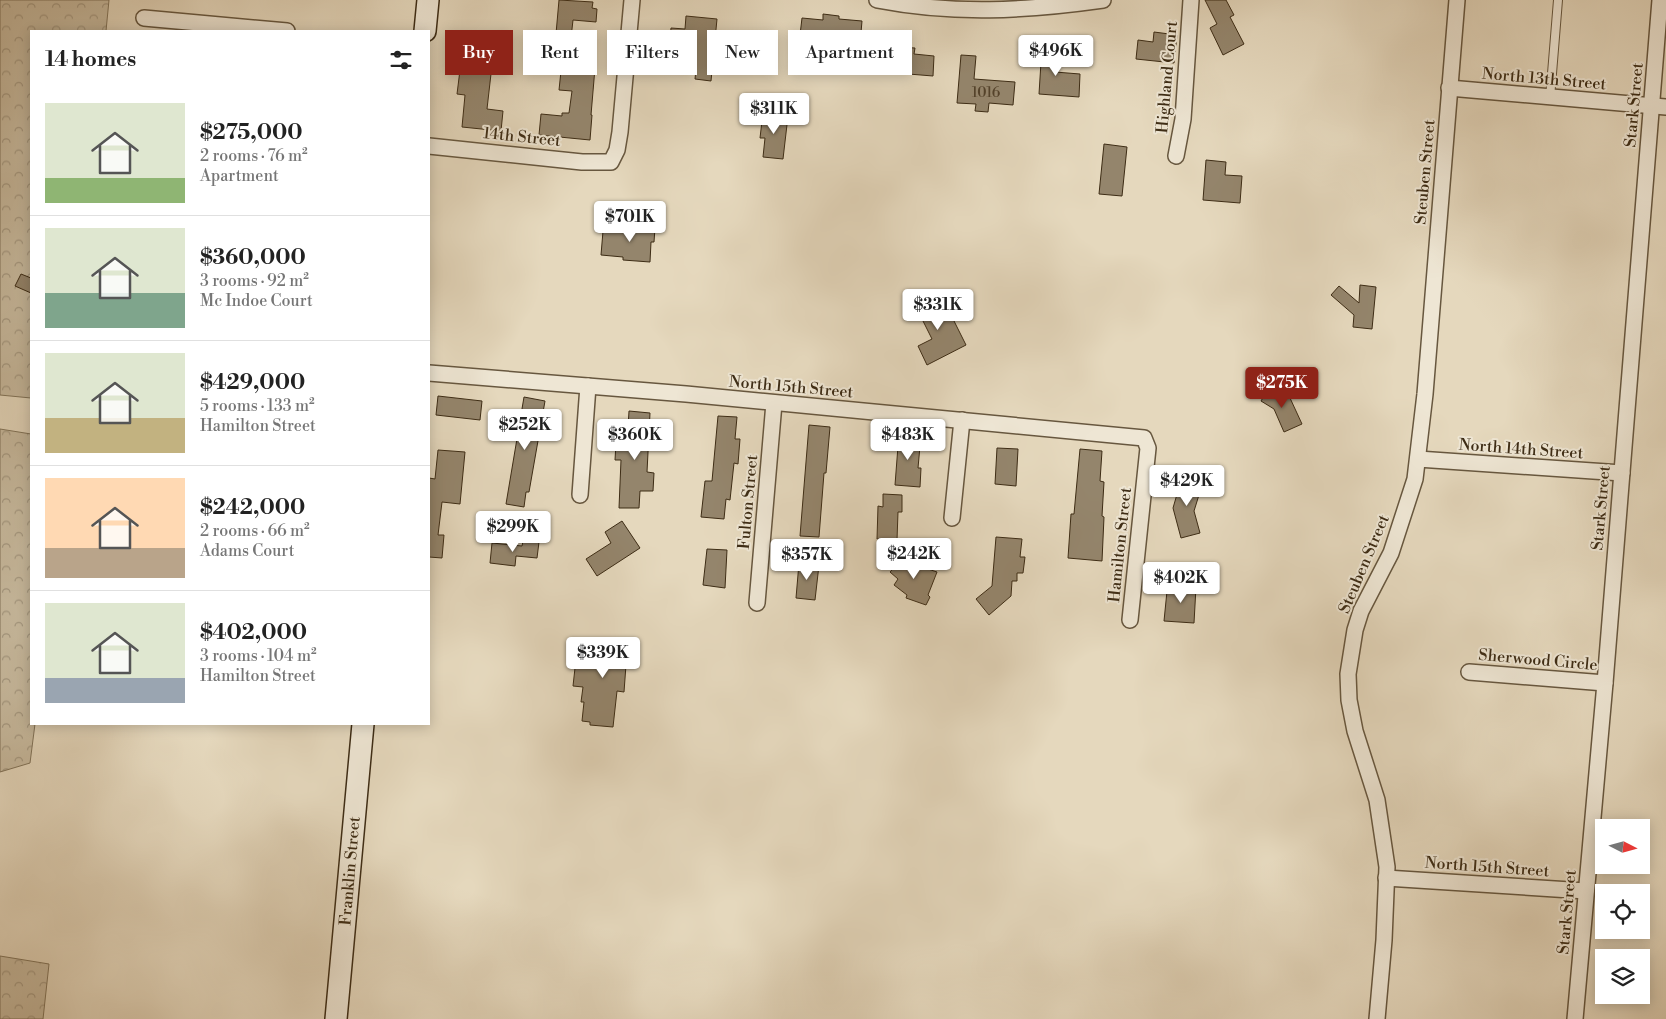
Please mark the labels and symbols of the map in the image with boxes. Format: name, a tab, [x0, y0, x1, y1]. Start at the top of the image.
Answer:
street label: Highland Court	[1152, 20, 1182, 134]
pin: $496K	[1021, 34, 1091, 77]
street label: Stark Street	[1620, 61, 1648, 148]
street label: North 13th Street	[1481, 64, 1607, 94]
house number: 1016	[972, 84, 1001, 102]
pin: $311K	[739, 92, 809, 135]
street label: Steuben Street	[1410, 118, 1440, 225]
street label: 14th Street	[482, 123, 562, 151]
pin: $701K	[595, 200, 665, 243]
pin: $331K	[903, 288, 973, 331]
pin: $275K	[1247, 366, 1317, 409]
street label: North 15th Street	[728, 372, 854, 402]
pin: $252K	[490, 408, 560, 451]
pin: $360K	[600, 418, 670, 461]
pin: $483K	[873, 418, 943, 461]
street label: North 14th Street	[1458, 435, 1584, 463]
street label: Fulton Street	[734, 453, 762, 550]
pin: $429K	[1152, 464, 1222, 507]
street label: Stark Street	[1587, 464, 1615, 551]
street label: Hamilton Street	[1104, 486, 1136, 604]
pin: $299K	[478, 510, 548, 553]
street label: Steuben Street	[1334, 511, 1394, 616]
pin: $357K	[772, 538, 842, 581]
pin: $242K	[879, 538, 949, 580]
pin: $402K	[1146, 562, 1216, 604]
pin: $339K	[568, 636, 638, 679]
street label: Sherwood Circle	[1478, 645, 1598, 675]
street label: Franklin Street	[335, 815, 365, 926]
north arrow	[1595, 819, 1650, 874]
street label: North 15th Street	[1424, 853, 1550, 881]
street label: Stark Street	[1553, 868, 1581, 955]

